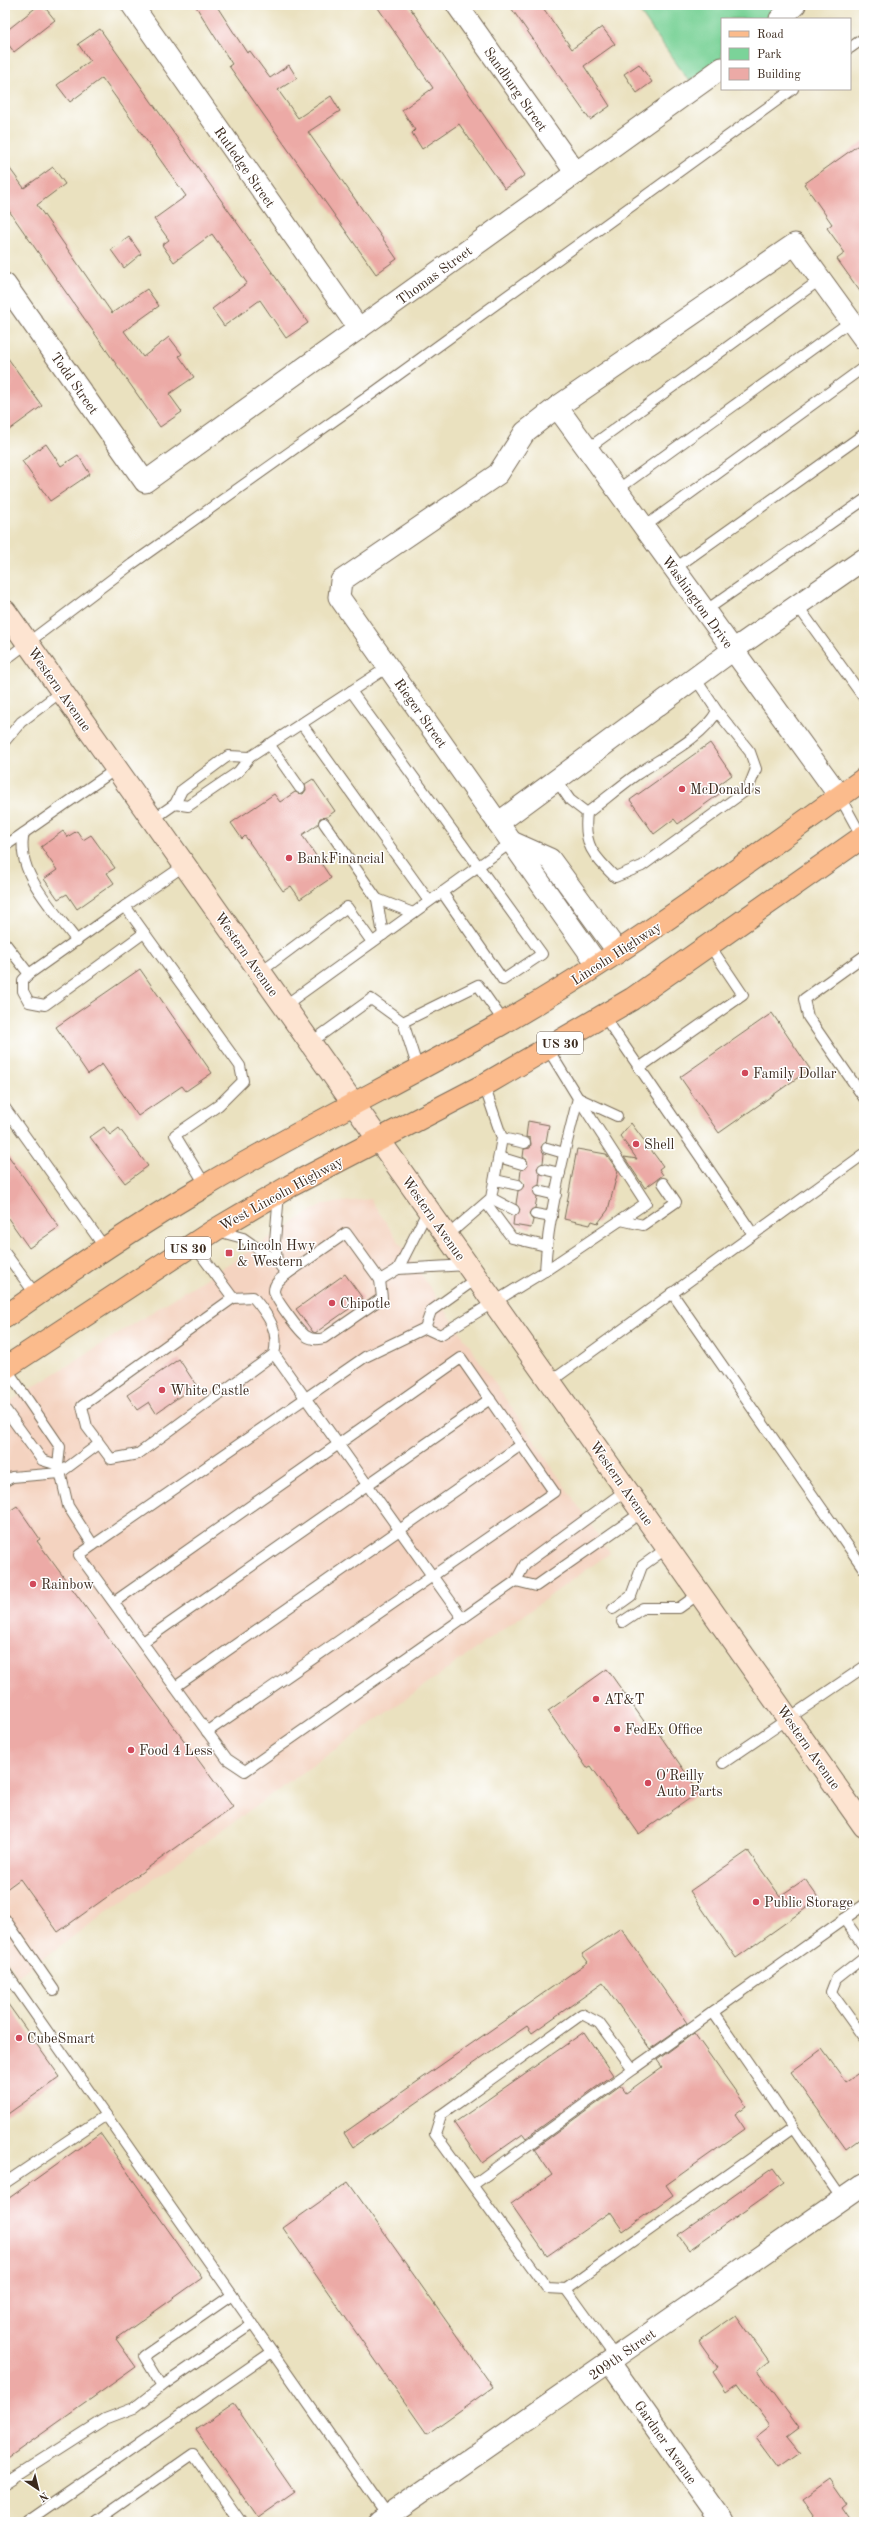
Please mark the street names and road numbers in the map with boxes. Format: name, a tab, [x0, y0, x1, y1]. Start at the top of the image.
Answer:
street label: Sandburg Street	[481, 45, 549, 134]
street label: Rutledge Street	[211, 125, 277, 211]
street label: Thomas Street	[394, 244, 475, 308]
street label: Todd Street	[48, 350, 101, 417]
street label: Washington Drive	[659, 554, 735, 651]
street label: Western Avenue	[25, 645, 93, 734]
street label: Rieger Street	[391, 676, 449, 751]
street label: Western Avenue	[212, 910, 280, 999]
street label: Lincoln Highway	[569, 919, 664, 988]
road number: US 30	[537, 1032, 583, 1054]
street label: West Lincoln Highway	[218, 1154, 346, 1234]
street label: Western Avenue	[399, 1174, 467, 1263]
road number: US 30	[165, 1237, 211, 1259]
street label: Western Avenue	[587, 1439, 655, 1528]
street label: Western Avenue	[774, 1703, 842, 1792]
street label: 209th Street	[587, 2327, 659, 2383]
street label: Gardner Avenue	[631, 2398, 699, 2487]

